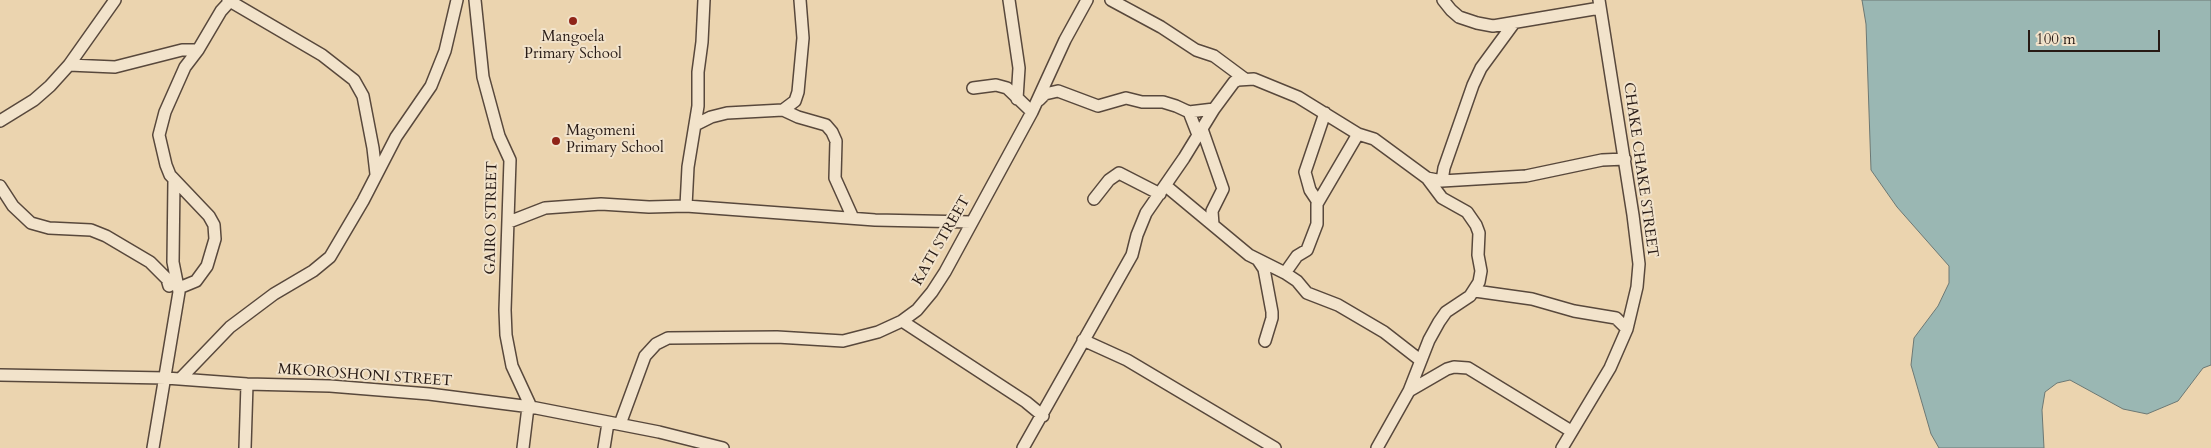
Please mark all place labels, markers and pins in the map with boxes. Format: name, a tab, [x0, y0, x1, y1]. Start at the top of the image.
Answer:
marker: Mangoela Primary School	[567, 15, 579, 27]
place label: Mangoela Primary School	[524, 29, 622, 64]
place label: Magomeni Primary School	[566, 123, 664, 158]
marker: Magomeni Primary School	[550, 135, 562, 147]

